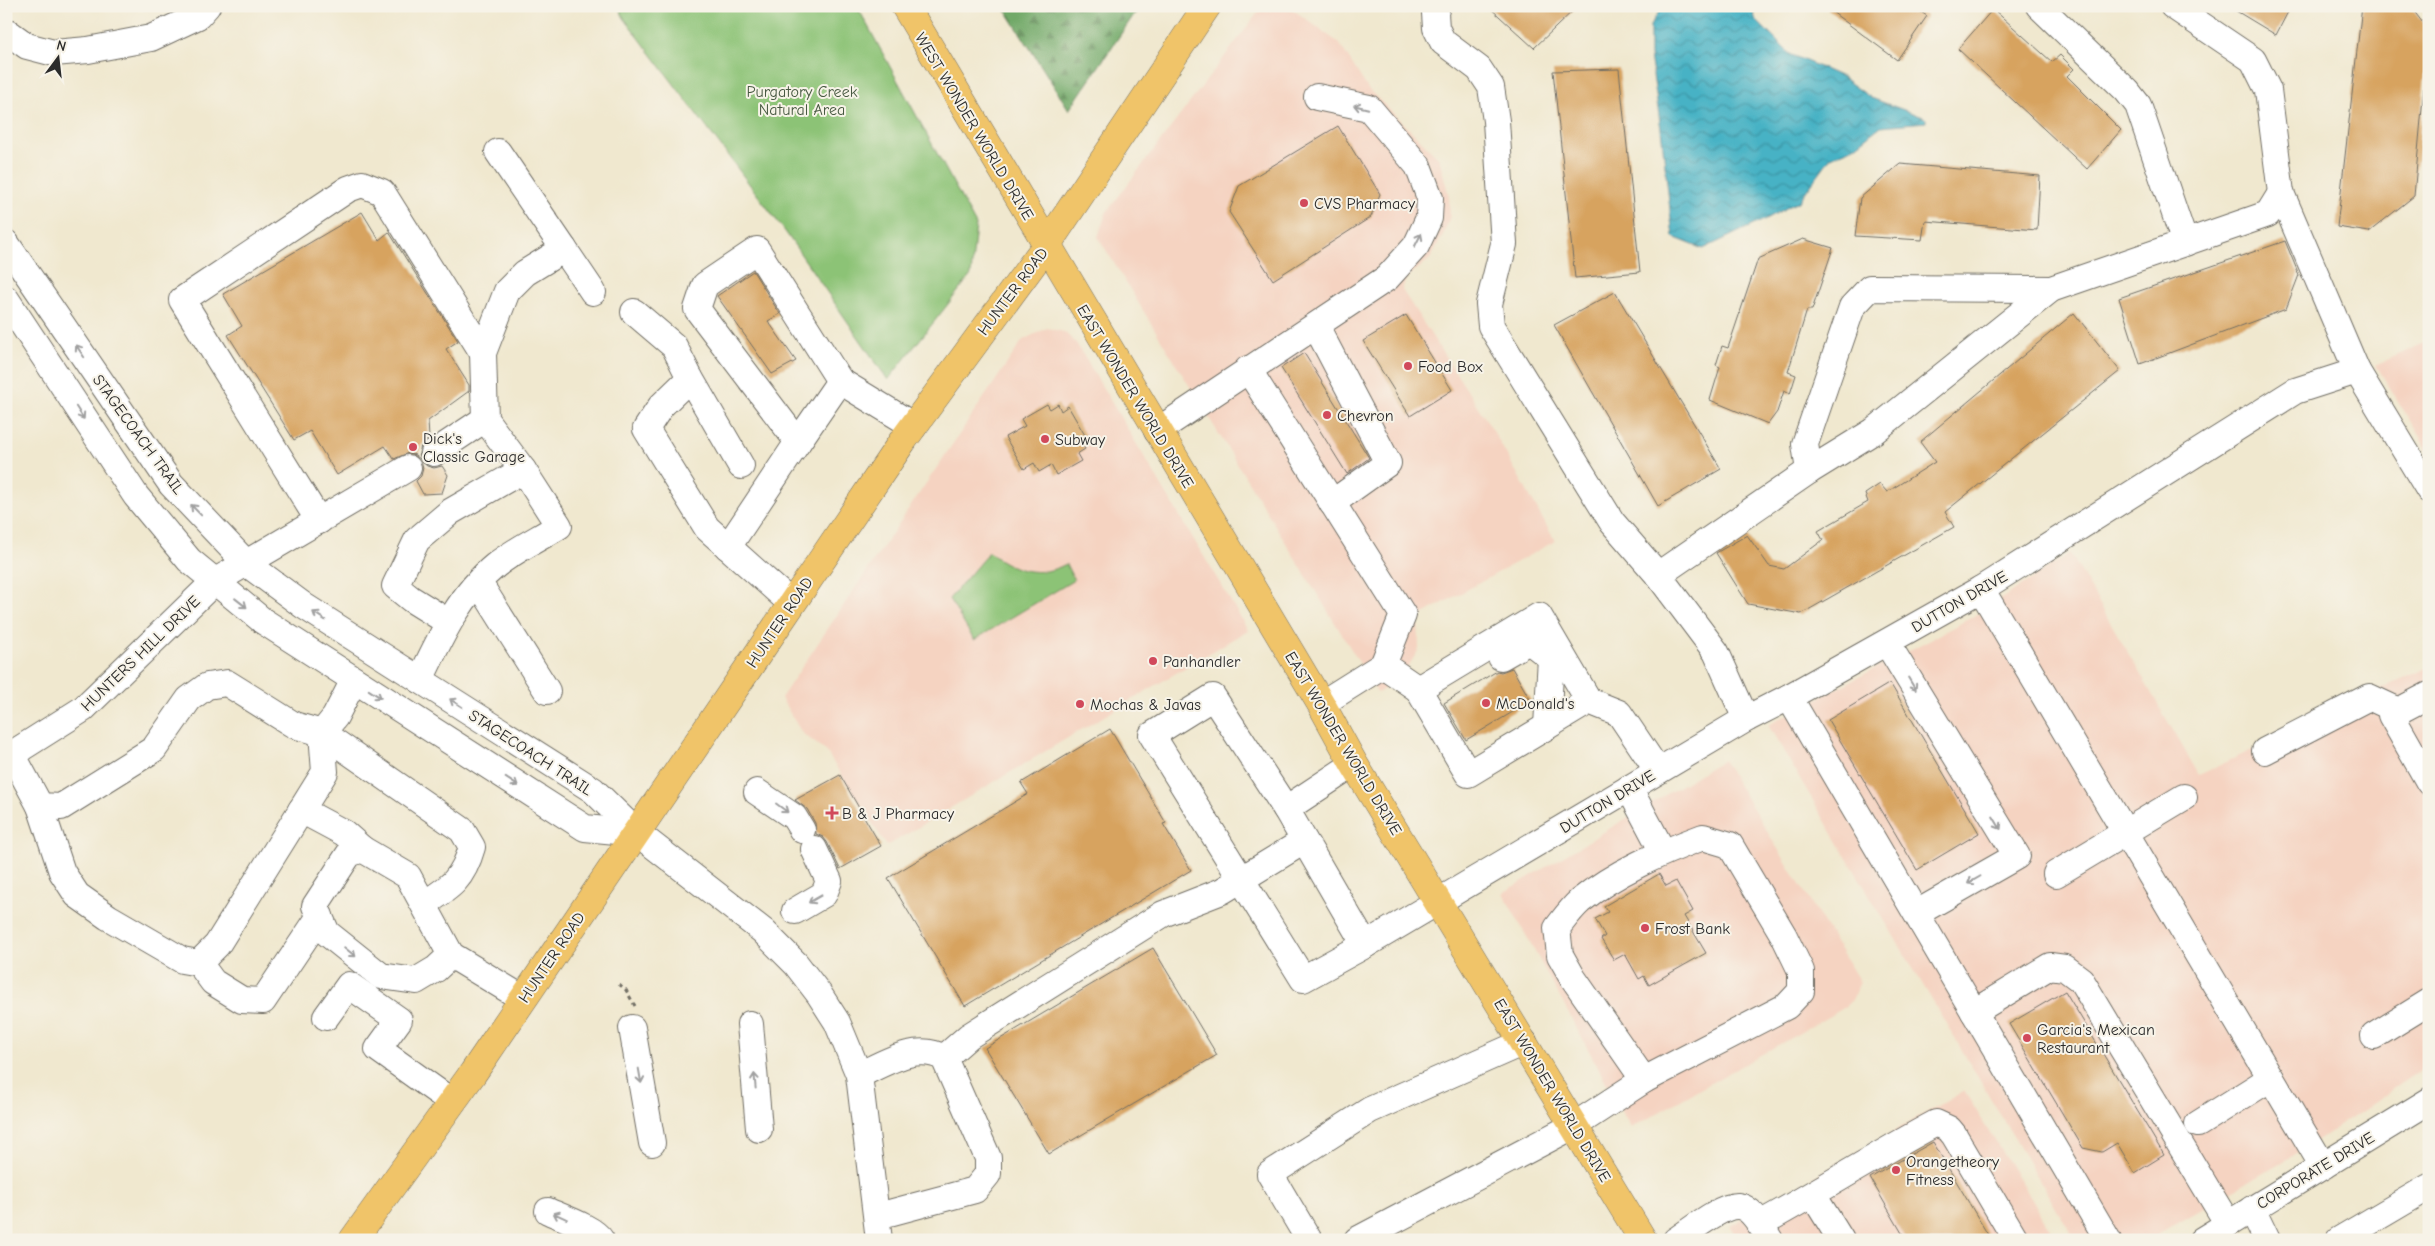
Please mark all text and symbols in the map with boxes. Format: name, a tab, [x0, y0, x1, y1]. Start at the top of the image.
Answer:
street label: WEST WONDER WORLD DRIVE	[911, 30, 1037, 224]
north arrow	[32, 32, 82, 82]
text: N	[55, 37, 68, 55]
park label: Purgatory Creek Natural Area	[747, 83, 858, 119]
one-way arrow	[1353, 102, 1369, 111]
place label: CVS Pharmacy	[1314, 195, 1416, 213]
marker: CVS Pharmacy	[1298, 197, 1310, 209]
one-way arrow	[1414, 233, 1423, 248]
street label: HUNTER ROAD	[974, 244, 1052, 339]
street label: EAST WONDER WORLD DRIVE	[1073, 302, 1197, 492]
one-way arrow	[75, 344, 85, 358]
place label: Food Box	[1418, 358, 1483, 376]
marker: Food Box	[1402, 360, 1414, 372]
street label: STAGECOACH TRAIL	[89, 371, 188, 498]
one-way arrow	[76, 406, 86, 420]
place label: Chevron	[1337, 407, 1394, 425]
marker: Chevron	[1321, 409, 1333, 421]
place label: Dick's Classic Garage	[423, 430, 525, 466]
place label: Subway	[1055, 431, 1106, 449]
marker: Subway	[1039, 433, 1051, 445]
marker: Dick's Classic Garage	[407, 441, 419, 453]
one-way arrow	[190, 504, 202, 516]
street label: DUTTON DRIVE	[1908, 567, 2011, 637]
street label: HUNTER ROAD	[743, 574, 817, 671]
street label: HUNTERS HILL DRIVE	[78, 592, 204, 715]
one-way arrow	[234, 598, 247, 609]
one-way arrow	[312, 610, 326, 621]
street label: EAST WONDER WORLD DRIVE	[1281, 649, 1405, 839]
place label: Panhandler	[1163, 653, 1241, 671]
marker: Panhandler	[1147, 655, 1159, 667]
one-way arrow	[1908, 677, 1918, 691]
one-way arrow	[368, 689, 382, 699]
place label: McDonald's	[1496, 695, 1575, 713]
place label: Mochas & Javas	[1090, 696, 1201, 714]
marker: McDonald's	[1480, 697, 1492, 709]
one-way arrow	[449, 698, 463, 708]
marker: Mochas & Javas	[1074, 698, 1086, 710]
street label: STAGECOACH TRAIL	[465, 706, 596, 799]
street label: DUTTON DRIVE	[1557, 766, 1659, 837]
one-way arrow	[504, 777, 518, 787]
one-way arrow	[775, 803, 788, 814]
place label: B & J Pharmacy	[842, 805, 955, 823]
marker: B & J Pharmacy	[826, 807, 838, 819]
one-way arrow	[1991, 816, 2002, 830]
one-way arrow	[1967, 875, 1982, 885]
one-way arrow	[808, 894, 823, 904]
street label: HUNTER ROAD	[515, 909, 589, 1006]
place label: Frost Bank	[1655, 920, 1730, 938]
marker: Frost Bank	[1639, 922, 1651, 934]
one-way arrow	[344, 946, 357, 957]
street label: EAST WONDER WORLD DRIVE	[1490, 996, 1614, 1186]
place label: Garcia's Mexican Restaurant	[2037, 1021, 2155, 1057]
marker: Garcia's Mexican Restaurant	[2021, 1032, 2033, 1044]
one-way arrow	[636, 1068, 646, 1084]
one-way arrow	[750, 1073, 759, 1089]
street label: CORPORATE DRIVE	[2253, 1128, 2378, 1213]
place label: Orangetheory Fitness	[1906, 1153, 2000, 1189]
marker: Orangetheory Fitness	[1890, 1164, 1902, 1176]
one-way arrow	[553, 1211, 568, 1221]

